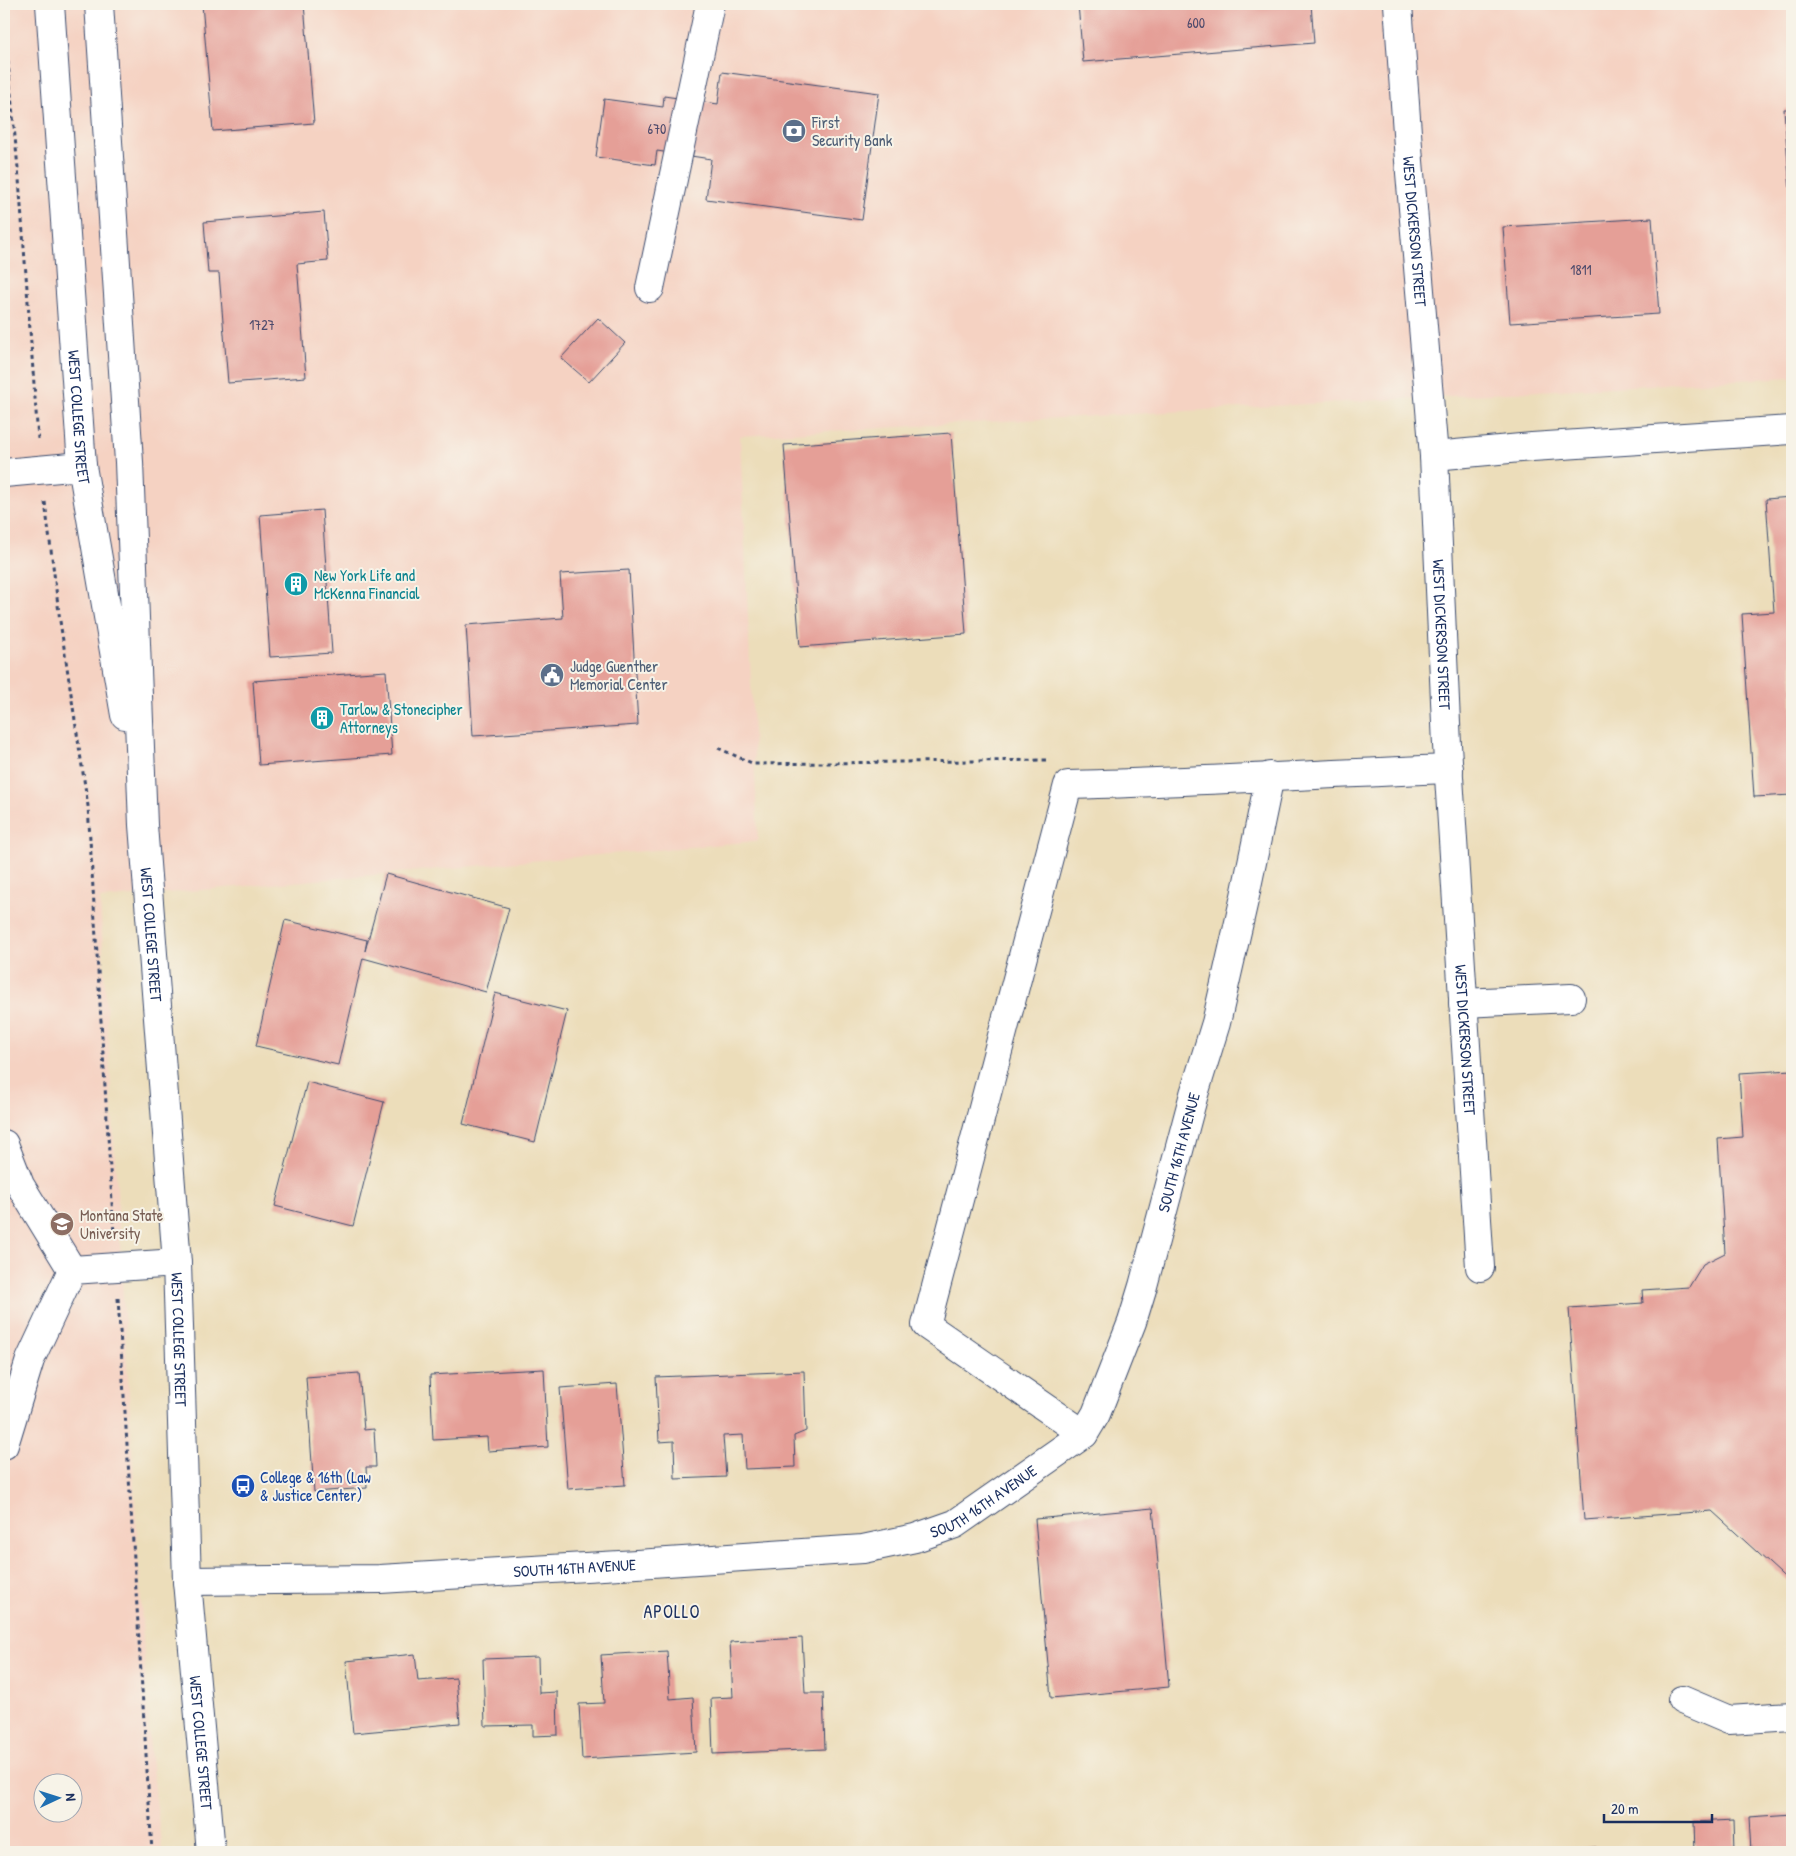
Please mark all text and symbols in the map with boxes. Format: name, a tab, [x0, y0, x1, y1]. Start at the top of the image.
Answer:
house number: 600	[1187, 13, 1205, 32]
place label: First Security Bank	[811, 111, 893, 151]
bank icon: First Security Bank	[781, 118, 807, 144]
house number: 670	[648, 119, 666, 138]
street label: WEST DICKERSON STREET	[1398, 155, 1432, 308]
house number: 1811	[1570, 260, 1592, 279]
house number: 1727	[249, 315, 275, 334]
street label: WEST COLLEGE STREET	[63, 349, 96, 486]
street label: WEST DICKERSON STREET	[1428, 559, 1456, 711]
place label: New York Life and McKenna Financial	[314, 564, 420, 604]
building icon: New York Life and McKenna Financial	[283, 571, 309, 597]
place label: Judge Guenther Memorial Center	[570, 655, 668, 695]
public building icon: Judge Guenther Memorial Center	[539, 662, 565, 688]
place label: Tarlow & Stonecipher Attorneys	[340, 698, 463, 738]
building icon: Tarlow & Stonecipher Attorneys	[309, 705, 335, 731]
street label: WEST COLLEGE STREET	[135, 867, 168, 1003]
street label: WEST DICKERSON STREET	[1450, 964, 1481, 1116]
street label: SOUTH 16TH AVENUE	[1152, 1090, 1205, 1214]
place label: Montana State University	[80, 1204, 164, 1244]
school or university icon: Montana State University	[49, 1211, 75, 1237]
street label: WEST COLLEGE STREET	[166, 1272, 193, 1407]
street label: SOUTH 16TH AVENUE	[927, 1459, 1041, 1543]
place label: College & 16th (Law & Justice Center)	[260, 1466, 371, 1506]
bus stop icon: College & 16th (Law & Justice Center)	[230, 1473, 256, 1499]
street label: SOUTH 16TH AVENUE	[513, 1553, 637, 1582]
district label: APOLLO	[644, 1599, 700, 1624]
street label: WEST COLLEGE STREET	[184, 1675, 218, 1811]
north arrow	[32, 1774, 82, 1824]
scale bar	[1604, 1791, 1711, 1823]
text: N	[62, 1793, 81, 1802]
text: 20 m	[1611, 1798, 1638, 1819]

